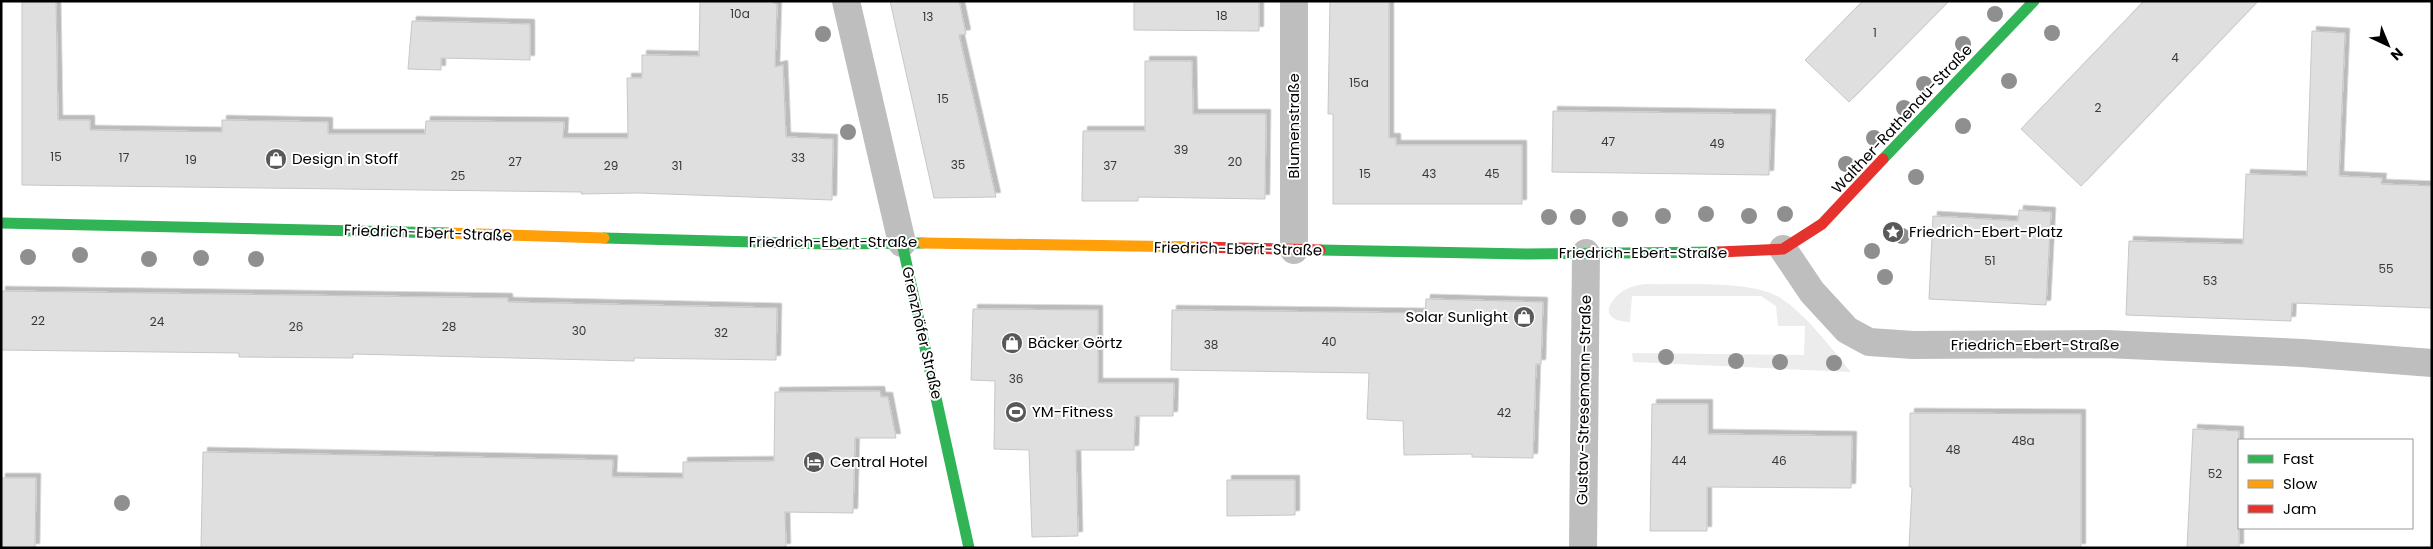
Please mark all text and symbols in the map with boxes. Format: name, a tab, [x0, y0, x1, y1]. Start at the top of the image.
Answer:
house number: 10a	[730, 5, 750, 22]
house number: 18	[1216, 7, 1228, 24]
house number: 13	[923, 8, 933, 25]
north arrow	[2363, 20, 2413, 70]
house number: 1	[1873, 24, 1877, 41]
street label: Walther-Rathenau-Straße	[1827, 39, 1977, 198]
text: N	[2386, 44, 2408, 65]
house number: 4	[2171, 49, 2179, 66]
street label: Blumenstraße	[1283, 73, 1304, 179]
house number: 15a	[1349, 74, 1369, 91]
house number: 15	[937, 90, 949, 107]
house number: 2	[2095, 99, 2102, 116]
house number: 47	[1601, 133, 1615, 150]
house number: 49	[1709, 135, 1725, 152]
house number: 39	[1174, 141, 1188, 158]
shop icon: Design in Stoff	[264, 147, 288, 171]
house number: 15	[50, 148, 62, 165]
place label: Design in Stoff	[292, 148, 398, 169]
house number: 17	[119, 149, 130, 166]
house number: 33	[791, 149, 805, 166]
house number: 19	[185, 151, 197, 168]
house number: 27	[508, 153, 522, 170]
house number: 20	[1228, 153, 1242, 170]
house number: 35	[951, 156, 965, 173]
house number: 29	[604, 157, 618, 174]
house number: 31	[672, 157, 682, 174]
house number: 37	[1103, 157, 1117, 174]
house number: 15	[1359, 165, 1371, 182]
house number: 43	[1422, 165, 1436, 182]
house number: 45	[1484, 165, 1500, 182]
house number: 25	[451, 167, 465, 184]
street label: Friedrich-Ebert-Straße	[343, 219, 513, 246]
place icon: Friedrich-Ebert-Platz	[1881, 220, 1905, 244]
place label: Friedrich-Ebert-Platz	[1909, 221, 2063, 242]
street label: Friedrich-Ebert-Straße	[749, 231, 917, 252]
street label: Friedrich-Ebert-Straße	[1154, 237, 1322, 260]
street label: Friedrich-Ebert-Straße	[1559, 242, 1727, 263]
house number: 51	[1984, 252, 1996, 269]
house number: 55	[2378, 260, 2394, 277]
street label: Grenzhöfer Straße	[897, 264, 948, 401]
house number: 53	[2203, 272, 2217, 289]
street label: Gustav-Stresemann-Straße	[1571, 295, 1596, 505]
shop icon: Solar Sunlight	[1512, 305, 1536, 329]
place label: Solar Sunlight	[1406, 306, 1508, 327]
house number: 22	[31, 312, 45, 329]
house number: 24	[150, 313, 165, 330]
house number: 26	[289, 318, 303, 335]
house number: 28	[442, 318, 456, 335]
house number: 30	[572, 322, 586, 339]
house number: 32	[714, 324, 728, 341]
shop icon: Bäcker Görtz	[1000, 331, 1024, 355]
place label: Bäcker Görtz	[1028, 332, 1122, 353]
house number: 40	[1321, 333, 1337, 350]
street label: Friedrich-Ebert-Straße	[1951, 334, 2119, 355]
house number: 38	[1204, 336, 1218, 353]
house number: 36	[1009, 370, 1023, 387]
sports icon: YM-Fitness	[1004, 400, 1028, 424]
place label: YM-Fitness	[1032, 401, 1113, 422]
house number: 42	[1497, 404, 1511, 421]
house number: 48a	[2011, 432, 2035, 449]
legend	[2238, 439, 2413, 529]
house number: 48	[1945, 441, 1961, 458]
text: Fast	[2283, 448, 2314, 469]
hotel icon: Central Hotel	[802, 450, 826, 474]
place label: Central Hotel	[830, 451, 928, 472]
house number: 44	[1671, 452, 1687, 469]
house number: 46	[1771, 452, 1787, 469]
house number: 52	[2208, 465, 2222, 482]
text: Slow	[2283, 473, 2318, 494]
text: Jam	[2283, 498, 2317, 519]

